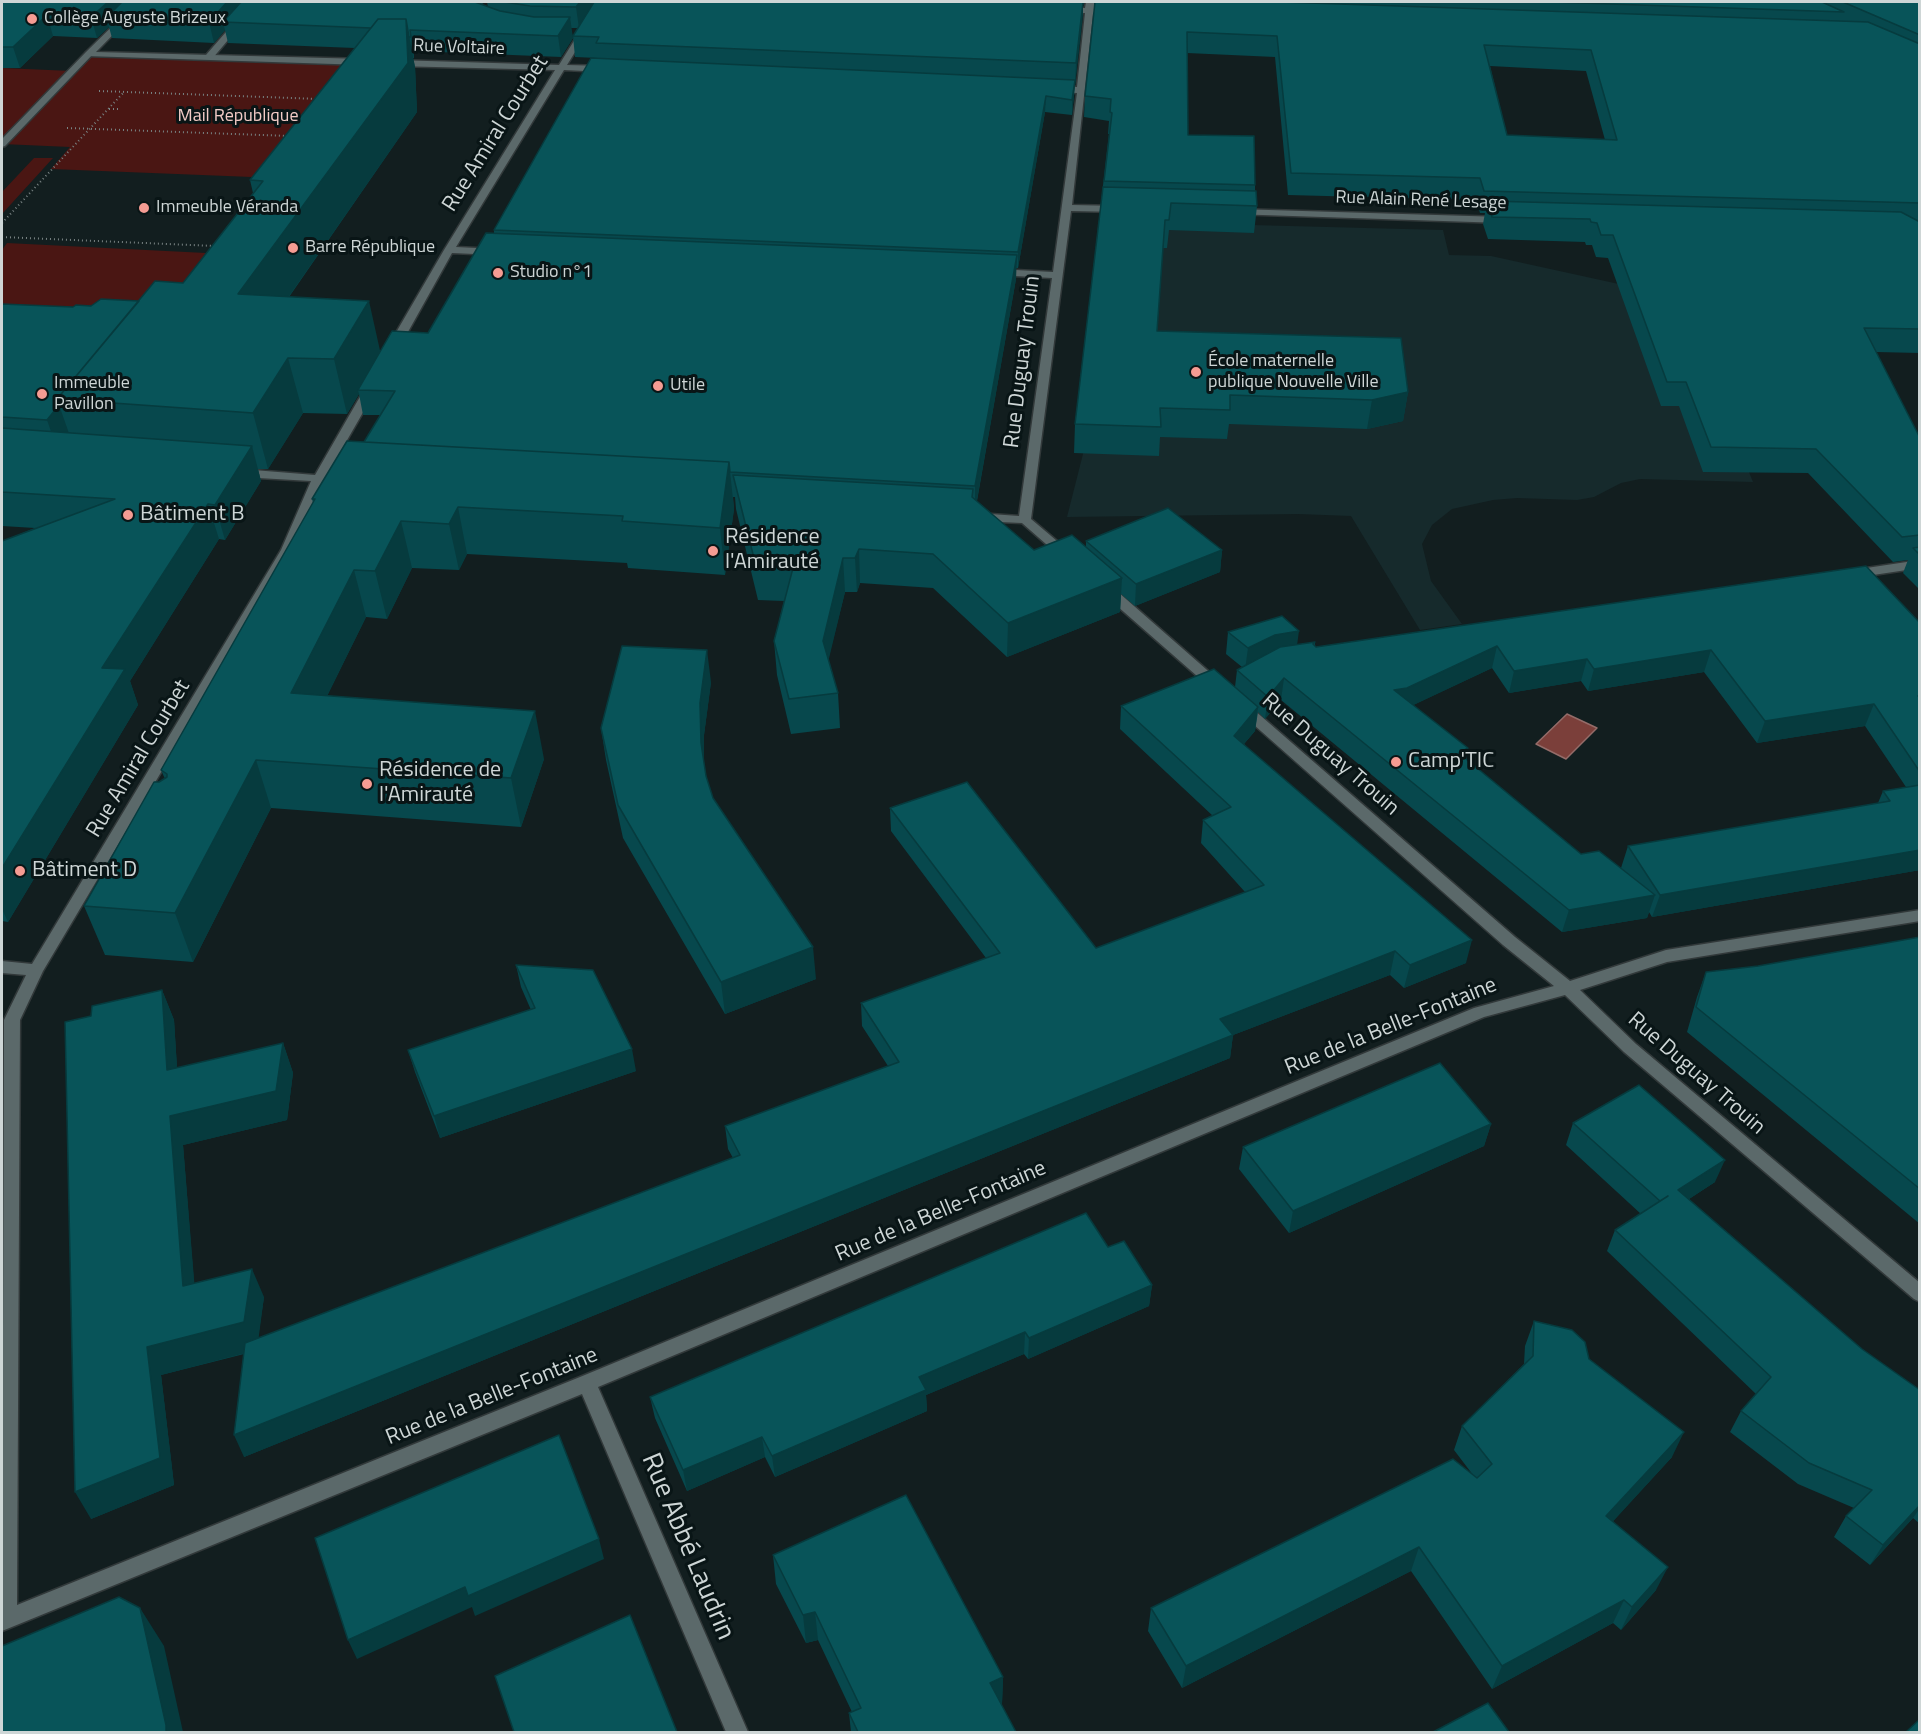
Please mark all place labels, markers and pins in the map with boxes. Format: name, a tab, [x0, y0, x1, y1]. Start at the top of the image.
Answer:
place label: Collège Auguste Brizeux	[44, 8, 226, 30]
marker: Collège Auguste Brizeux	[25, 12, 39, 26]
place label: Immeuble Véranda	[156, 197, 298, 219]
marker: Immeuble Véranda	[137, 201, 151, 215]
place label: Barre République	[305, 237, 435, 259]
marker: Barre République	[286, 241, 300, 255]
place label: Studio n°1	[510, 262, 592, 284]
marker: Studio n°1	[491, 266, 505, 280]
place label: École maternelle publique Nouvelle Ville	[1208, 351, 1379, 394]
marker: École maternelle publique Nouvelle Ville	[1189, 365, 1203, 379]
place label: Immeuble Pavillon	[54, 373, 130, 416]
place label: Utile	[670, 375, 705, 397]
marker: Utile	[651, 379, 665, 393]
marker: Immeuble Pavillon	[35, 387, 49, 401]
place label: Bâtiment B	[140, 502, 244, 528]
marker: Bâtiment B	[121, 508, 135, 522]
place label: Résidence l'Amirauté	[725, 525, 820, 576]
marker: Résidence l'Amirauté	[706, 544, 720, 558]
place label: Camp'TIC	[1408, 749, 1494, 775]
marker: Camp'TIC	[1389, 755, 1403, 769]
place label: Résidence de l'Amirauté	[379, 758, 501, 810]
marker: Résidence de l'Amirauté	[360, 777, 374, 791]
place label: Bâtiment D	[32, 858, 137, 884]
marker: Bâtiment D	[13, 864, 27, 878]

